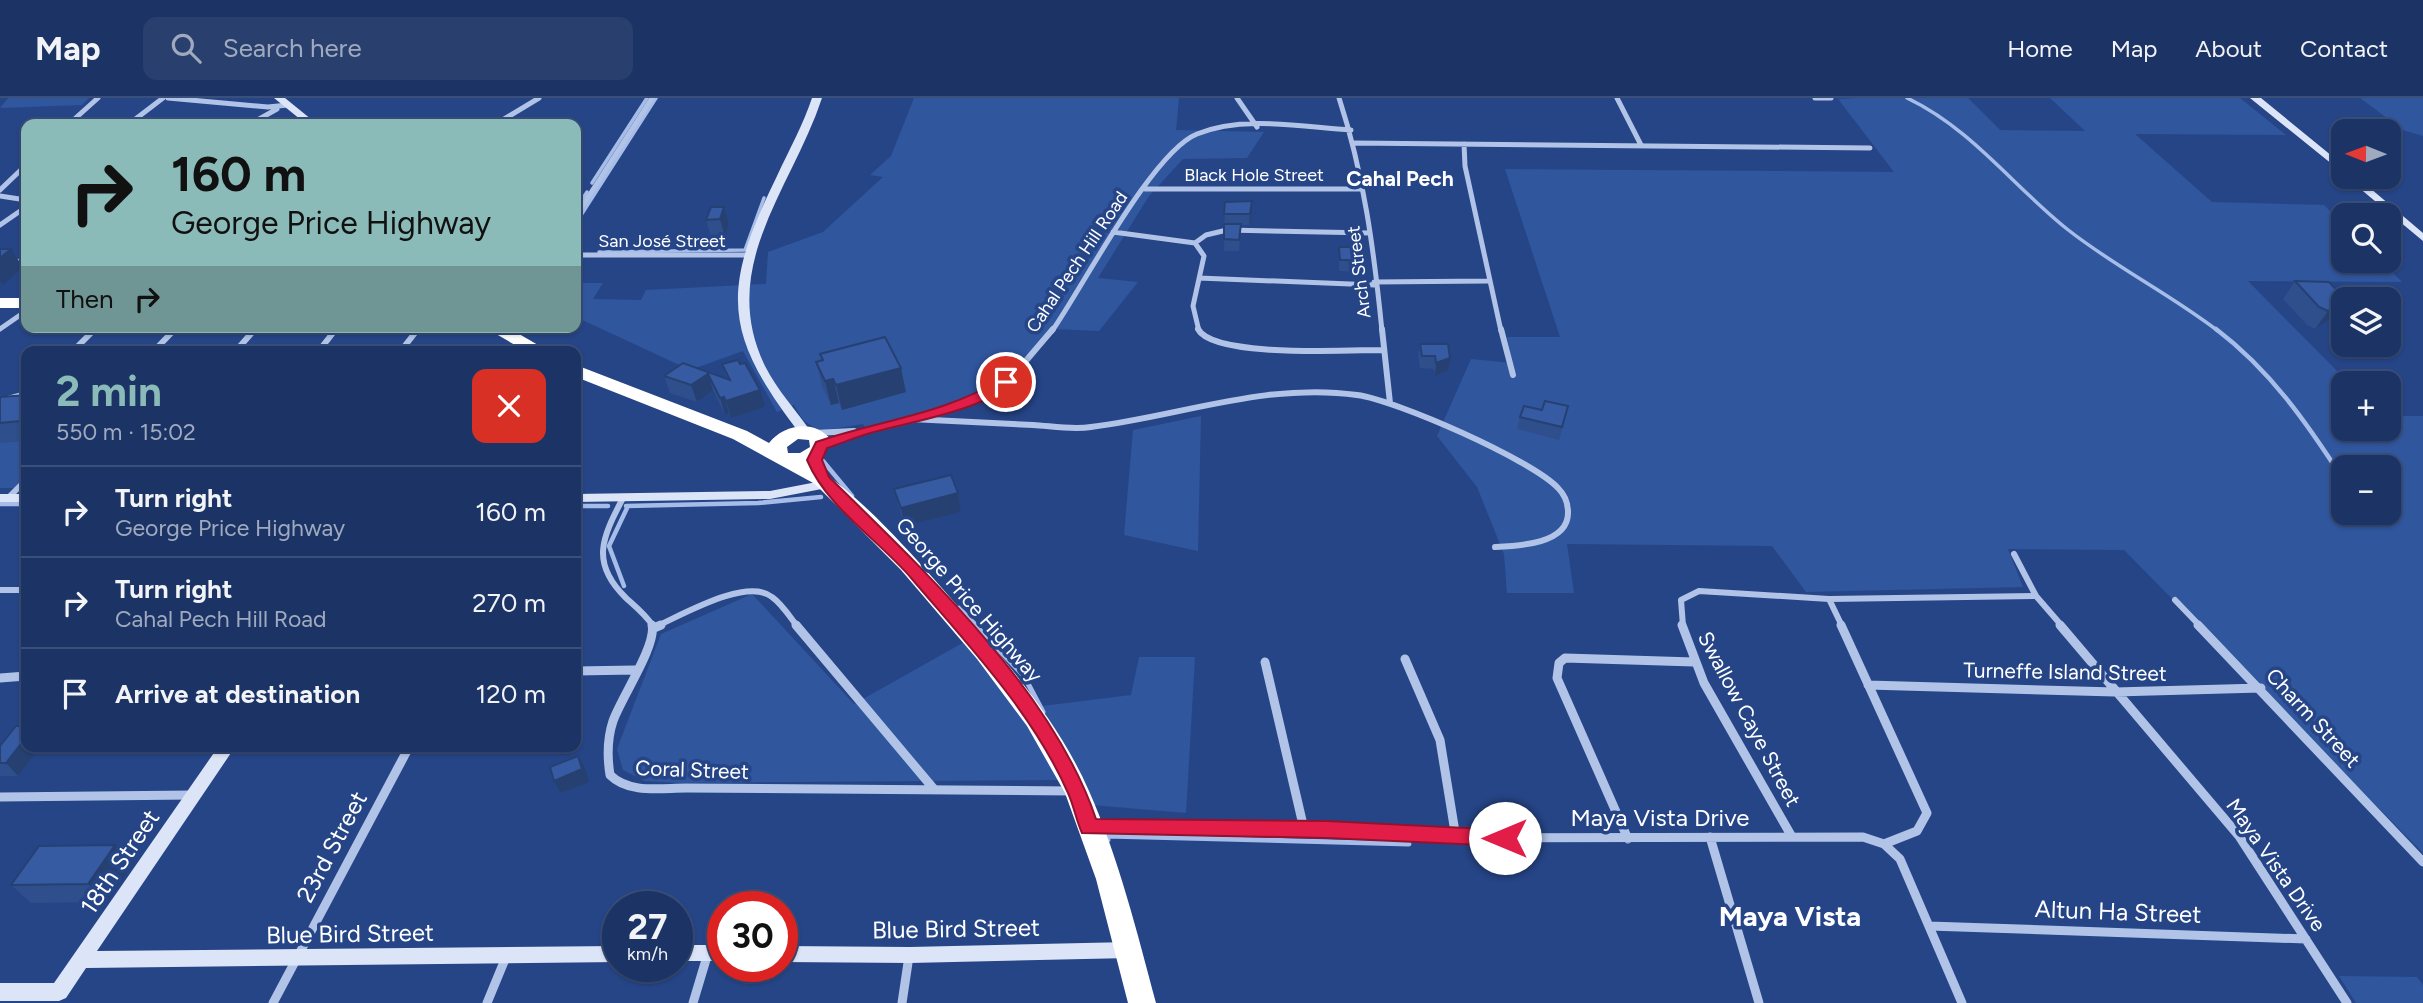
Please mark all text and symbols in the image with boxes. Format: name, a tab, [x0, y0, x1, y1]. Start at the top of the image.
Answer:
search box	[143, 17, 633, 80]
text: Map	[35, 29, 101, 68]
icon: search	[167, 29, 205, 67]
text: Search here	[223, 32, 362, 64]
text: Home	[2007, 34, 2073, 63]
text: Map	[2111, 34, 2157, 63]
text: About	[2195, 34, 2262, 63]
text: Contact	[2300, 34, 2388, 63]
north arrow	[2331, 119, 2401, 189]
map controls	[2331, 119, 2401, 525]
text: 160 m	[171, 144, 306, 203]
icon: right	[56, 147, 147, 238]
street label: Black Hole Street	[1184, 164, 1324, 186]
district label: Cahal Pech	[1346, 166, 1454, 191]
street label: Cahal Pech Hill Road	[1022, 187, 1132, 337]
button: search	[2331, 203, 2401, 273]
text: George Price Highway	[171, 204, 491, 242]
street label: Arch Street	[1342, 224, 1376, 319]
street label: San José Street	[598, 230, 726, 252]
icon: right	[128, 280, 166, 318]
text: Then	[56, 283, 114, 315]
button: layers	[2331, 287, 2401, 357]
pin	[976, 352, 1036, 412]
icon: arrive	[987, 363, 1025, 401]
text: 2 min	[56, 366, 162, 417]
button: close	[472, 369, 546, 443]
button: +	[2331, 371, 2401, 441]
text: 550 m · 15:02	[56, 418, 196, 446]
button: −	[2331, 455, 2401, 525]
text: Turn right	[115, 482, 232, 514]
icon: right	[56, 493, 94, 531]
text: 160 m	[475, 496, 546, 528]
street label: George Price Highway	[891, 512, 1048, 687]
text: George Price Highway	[115, 514, 345, 542]
text: Turn right	[115, 573, 232, 605]
icon: right	[56, 584, 94, 622]
text: 270 m	[472, 587, 546, 619]
text: Cahal Pech Hill Road	[115, 605, 327, 633]
street label: Swallow Caye Street	[1693, 627, 1806, 811]
street label: Turneffe Island Street	[1963, 657, 2167, 686]
street label: Charm Street	[2261, 663, 2366, 772]
icon: arrive	[56, 675, 94, 713]
text: Arrive at destination	[115, 678, 360, 710]
text: 120 m	[476, 678, 546, 710]
street label: Coral Street	[635, 755, 749, 784]
street label: 23rd Street	[290, 786, 373, 907]
street label: Maya Vista Drive	[2221, 793, 2332, 936]
position arrow	[1468, 801, 1542, 875]
street label: Maya Vista Drive	[1571, 803, 1749, 832]
street label: 18th Street	[74, 804, 165, 920]
speed limit sign: 30	[707, 891, 798, 982]
street label: Altun Ha Street	[2034, 894, 2202, 929]
district label: Maya Vista	[1719, 899, 1861, 933]
text: 27	[628, 906, 667, 948]
street label: Blue Bird Street	[872, 913, 1040, 944]
street label: Blue Bird Street	[266, 918, 434, 949]
text: km/h	[627, 943, 668, 965]

